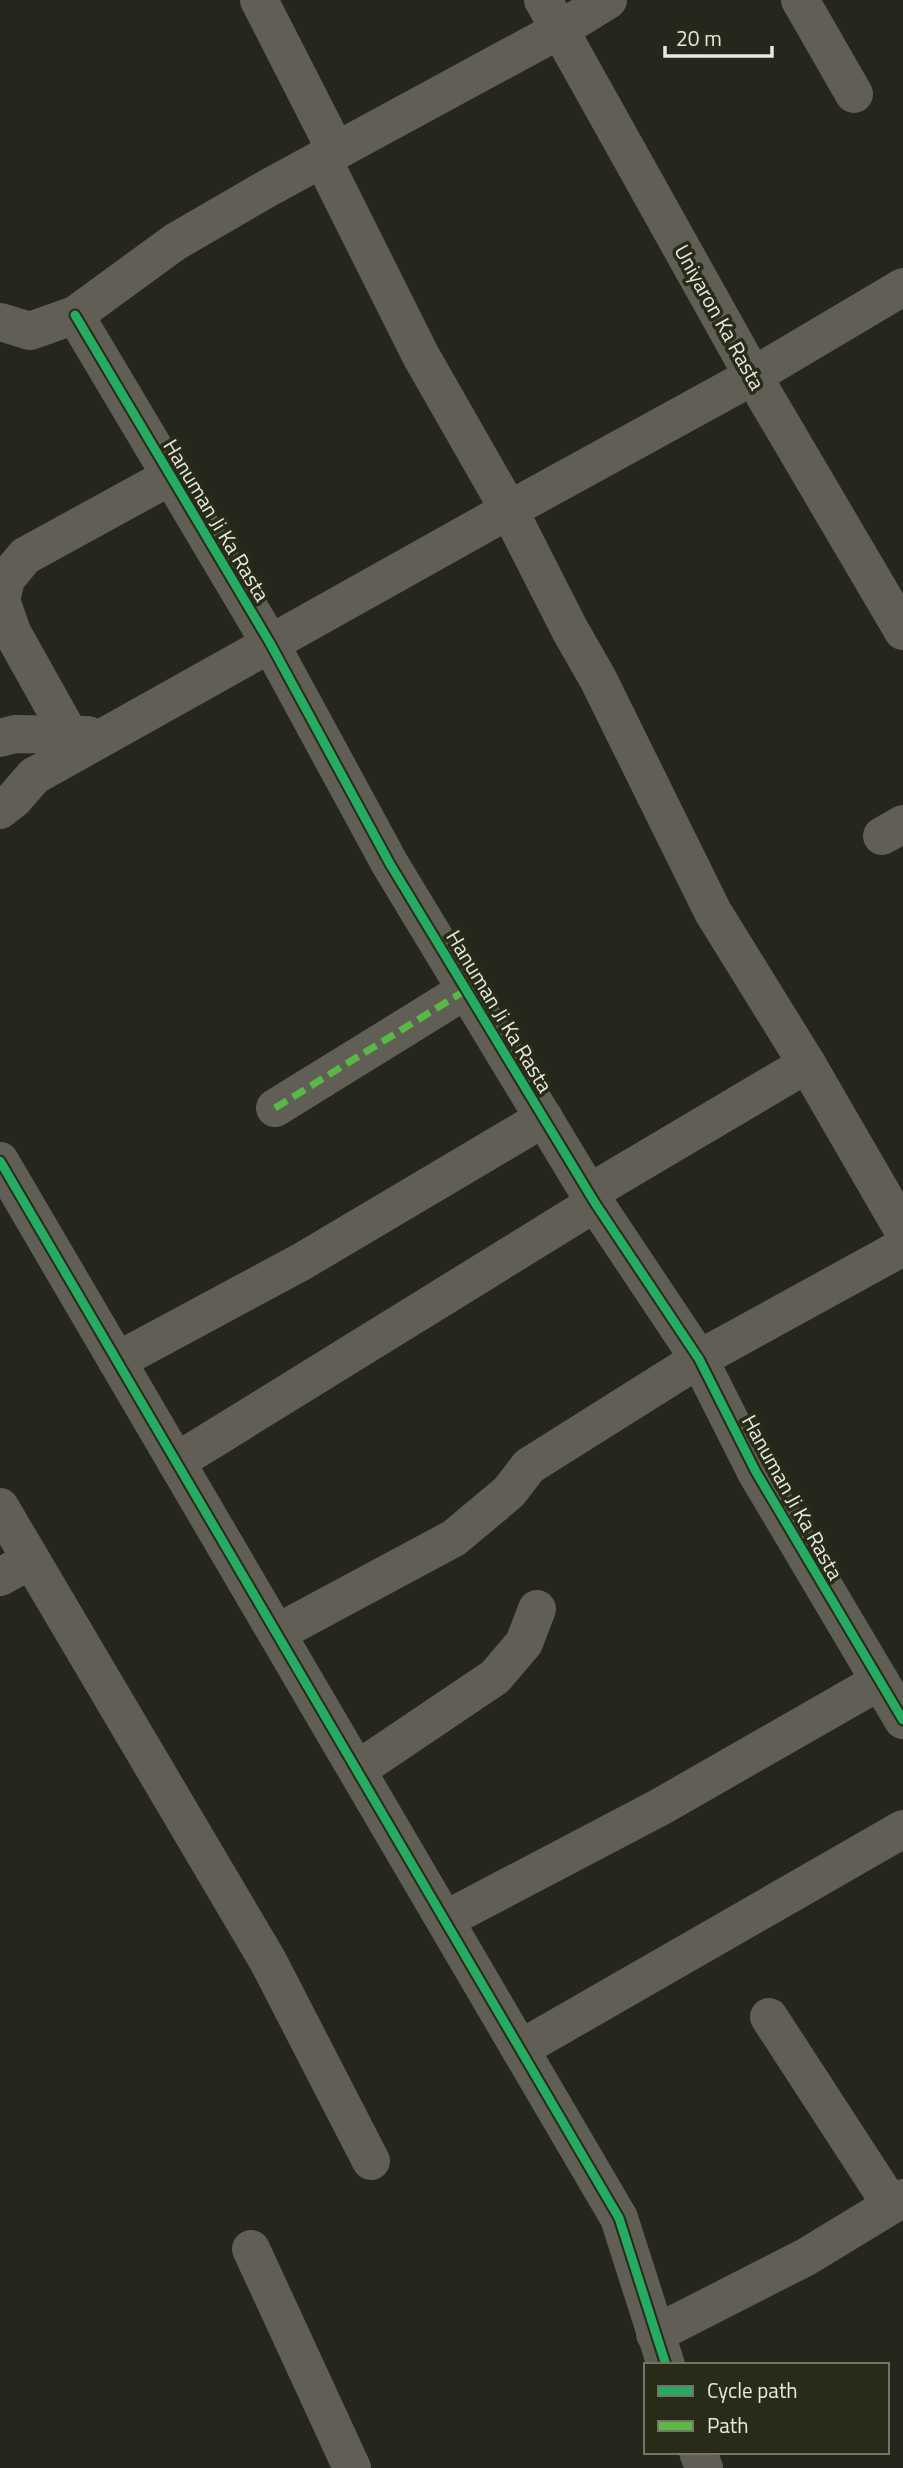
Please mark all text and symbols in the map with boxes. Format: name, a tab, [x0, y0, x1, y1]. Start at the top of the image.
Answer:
scale bar	[665, 14, 772, 58]
text: 20 m	[676, 22, 722, 54]
street label: Uniyaron Ka Rasta	[667, 238, 774, 396]
street label: Hanuman Ji Ka Rasta	[156, 433, 278, 608]
street label: Hanuman Ji Ka Rasta	[439, 924, 561, 1099]
street label: Hanuman Ji Ka Rasta	[734, 1409, 852, 1586]
legend	[644, 2363, 889, 2454]
text: Cycle path	[707, 2374, 798, 2406]
text: Path	[707, 2409, 749, 2441]

